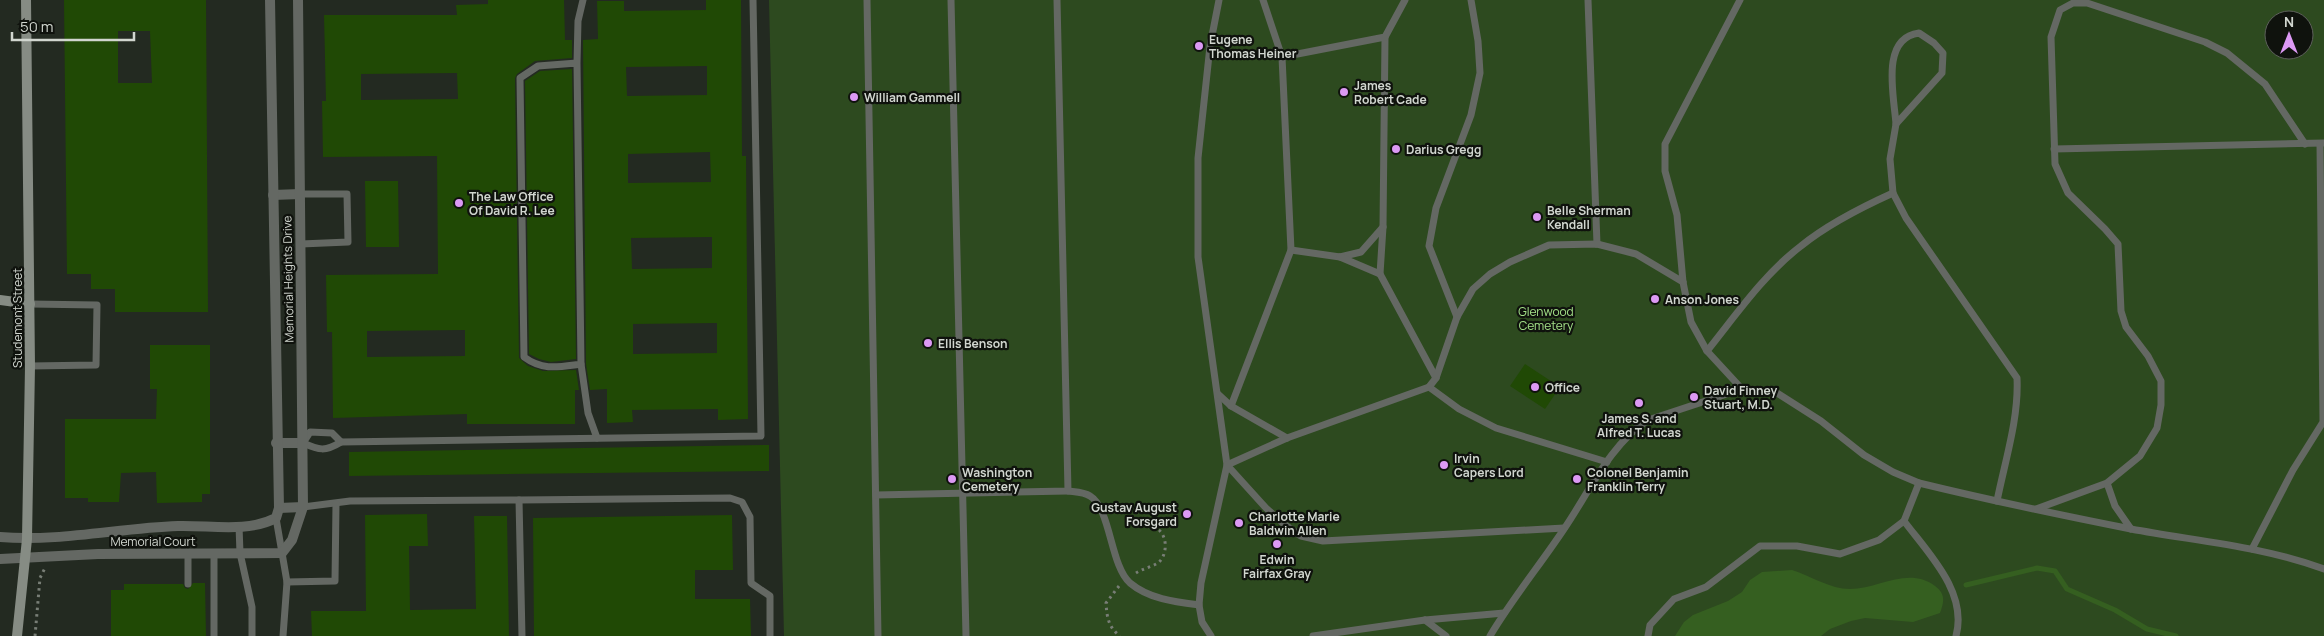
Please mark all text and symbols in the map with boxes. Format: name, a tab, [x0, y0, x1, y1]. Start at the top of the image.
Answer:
scale bar	[12, 10, 135, 42]
north arrow	[2264, 10, 2314, 60]
text: N	[2284, 12, 2294, 31]
text: 50 m	[20, 16, 54, 37]
place label: Eugene Thomas Heiner	[1209, 31, 1297, 62]
marker: Eugene Thomas Heiner	[1193, 40, 1205, 52]
place label: James Robert Cade	[1354, 77, 1427, 108]
marker: James Robert Cade	[1338, 86, 1350, 98]
place label: William Gammell	[864, 89, 960, 106]
marker: William Gammell	[848, 91, 860, 103]
place label: Darius Gregg	[1406, 141, 1481, 158]
marker: Darius Gregg	[1390, 143, 1402, 155]
place label: The Law Office Of David R. Lee	[469, 188, 555, 219]
marker: The Law Office Of David R. Lee	[453, 197, 465, 209]
place label: Belle Sherman Kendall	[1547, 202, 1631, 233]
marker: Belle Sherman Kendall	[1531, 211, 1543, 223]
street label: Memorial Heights Drive	[278, 215, 298, 343]
street label: Studemont Street	[9, 268, 26, 368]
place label: Anson Jones	[1665, 291, 1739, 308]
marker: Anson Jones	[1649, 293, 1661, 305]
park label: Glenwood Cemetery	[1518, 303, 1574, 334]
place label: Ellis Benson	[938, 335, 1008, 352]
marker: Ellis Benson	[922, 337, 934, 349]
place label: Office	[1545, 379, 1580, 396]
marker: Office	[1529, 381, 1541, 393]
place label: David Finney Stuart, M.D.	[1704, 382, 1778, 413]
marker: David Finney Stuart, M.D.	[1688, 391, 1700, 403]
marker: James S. and Alfred T. Lucas	[1633, 397, 1645, 409]
place label: James S. and Alfred T. Lucas	[1597, 410, 1681, 441]
place label: Irvin Capers Lord	[1454, 450, 1524, 481]
marker: Irvin Capers Lord	[1438, 459, 1450, 471]
place label: Washington Cemetery	[962, 464, 1032, 495]
place label: Colonel Benjamin Franklin Terry	[1587, 464, 1689, 495]
marker: Washington Cemetery	[946, 473, 958, 485]
marker: Colonel Benjamin Franklin Terry	[1571, 473, 1583, 485]
place label: Gustav August Forsgard	[1091, 499, 1177, 530]
marker: Gustav August Forsgard	[1181, 508, 1193, 520]
place label: Charlotte Marie Baldwin Allen	[1249, 508, 1340, 539]
marker: Charlotte Marie Baldwin Allen	[1233, 517, 1245, 529]
street label: Memorial Court	[110, 533, 196, 550]
marker: Edwin Fairfax Gray	[1271, 538, 1283, 550]
place label: Edwin Fairfax Gray	[1243, 551, 1311, 582]

